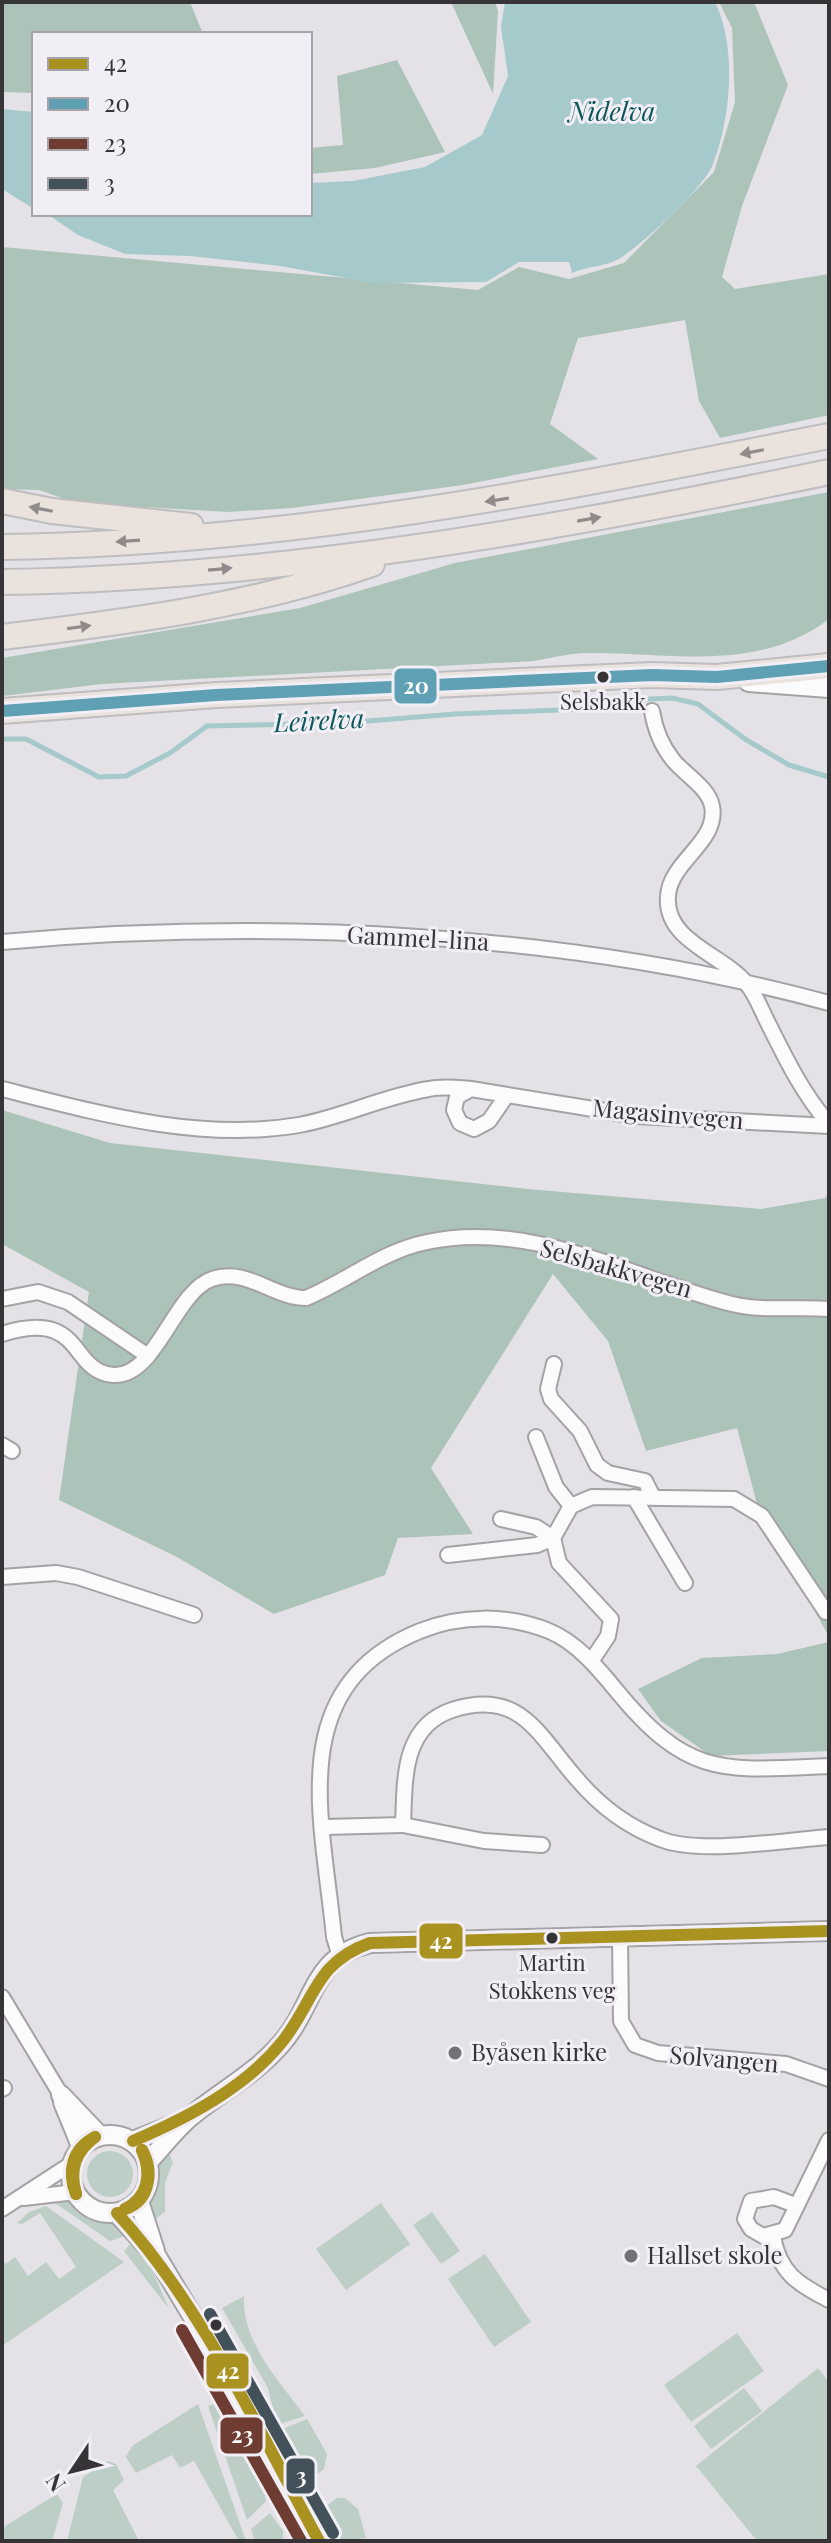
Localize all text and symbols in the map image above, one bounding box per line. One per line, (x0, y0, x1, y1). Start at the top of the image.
legend (32, 32, 312, 216)
text: 42 (104, 46, 127, 78)
text: 20 (104, 86, 130, 118)
water label: Nidelva (567, 93, 655, 128)
text: 23 (104, 126, 126, 158)
text: 3 (104, 166, 115, 198)
one-way arrow (740, 446, 765, 458)
one-way arrow (484, 494, 509, 507)
one-way arrow (28, 502, 53, 515)
one-way arrow (577, 512, 602, 524)
one-way arrow (115, 535, 140, 548)
one-way arrow (208, 563, 233, 576)
one-way arrow (67, 620, 92, 633)
line badge: 20 (393, 667, 438, 705)
marker: Selsbakk (595, 669, 611, 685)
text: 20 (403, 670, 429, 700)
place label: Selsbakk (560, 686, 646, 716)
water label: Leirelva (272, 700, 365, 739)
street label: Gammel-lina (346, 917, 490, 957)
street label: Magasinvegen (591, 1090, 745, 1136)
street label: Selsbakkvegen (537, 1230, 696, 1304)
line badge: 42 (418, 1922, 464, 1960)
text: 42 (429, 1925, 453, 1955)
marker: Martin Stokkens veg (544, 1930, 560, 1946)
place label: Martin Stokkens veg (489, 1947, 616, 2005)
place label: Byåsen kirke (471, 2035, 607, 2067)
street label: Solvangen (668, 2037, 780, 2079)
marker: Byåsen kirke (446, 2044, 464, 2062)
place label: Hallset skole (647, 2238, 783, 2270)
marker: Hallset skole (622, 2247, 640, 2265)
unlabelled marker (208, 2317, 224, 2333)
line badge: 42 (205, 2352, 250, 2390)
text: 42 (216, 2355, 240, 2385)
line badge: 23 (219, 2416, 264, 2455)
text: 23 (231, 2419, 253, 2449)
north arrow (32, 2431, 112, 2511)
line badge: 3 (285, 2457, 316, 2495)
text: 3 (296, 2460, 306, 2490)
text: N (38, 2468, 72, 2498)

